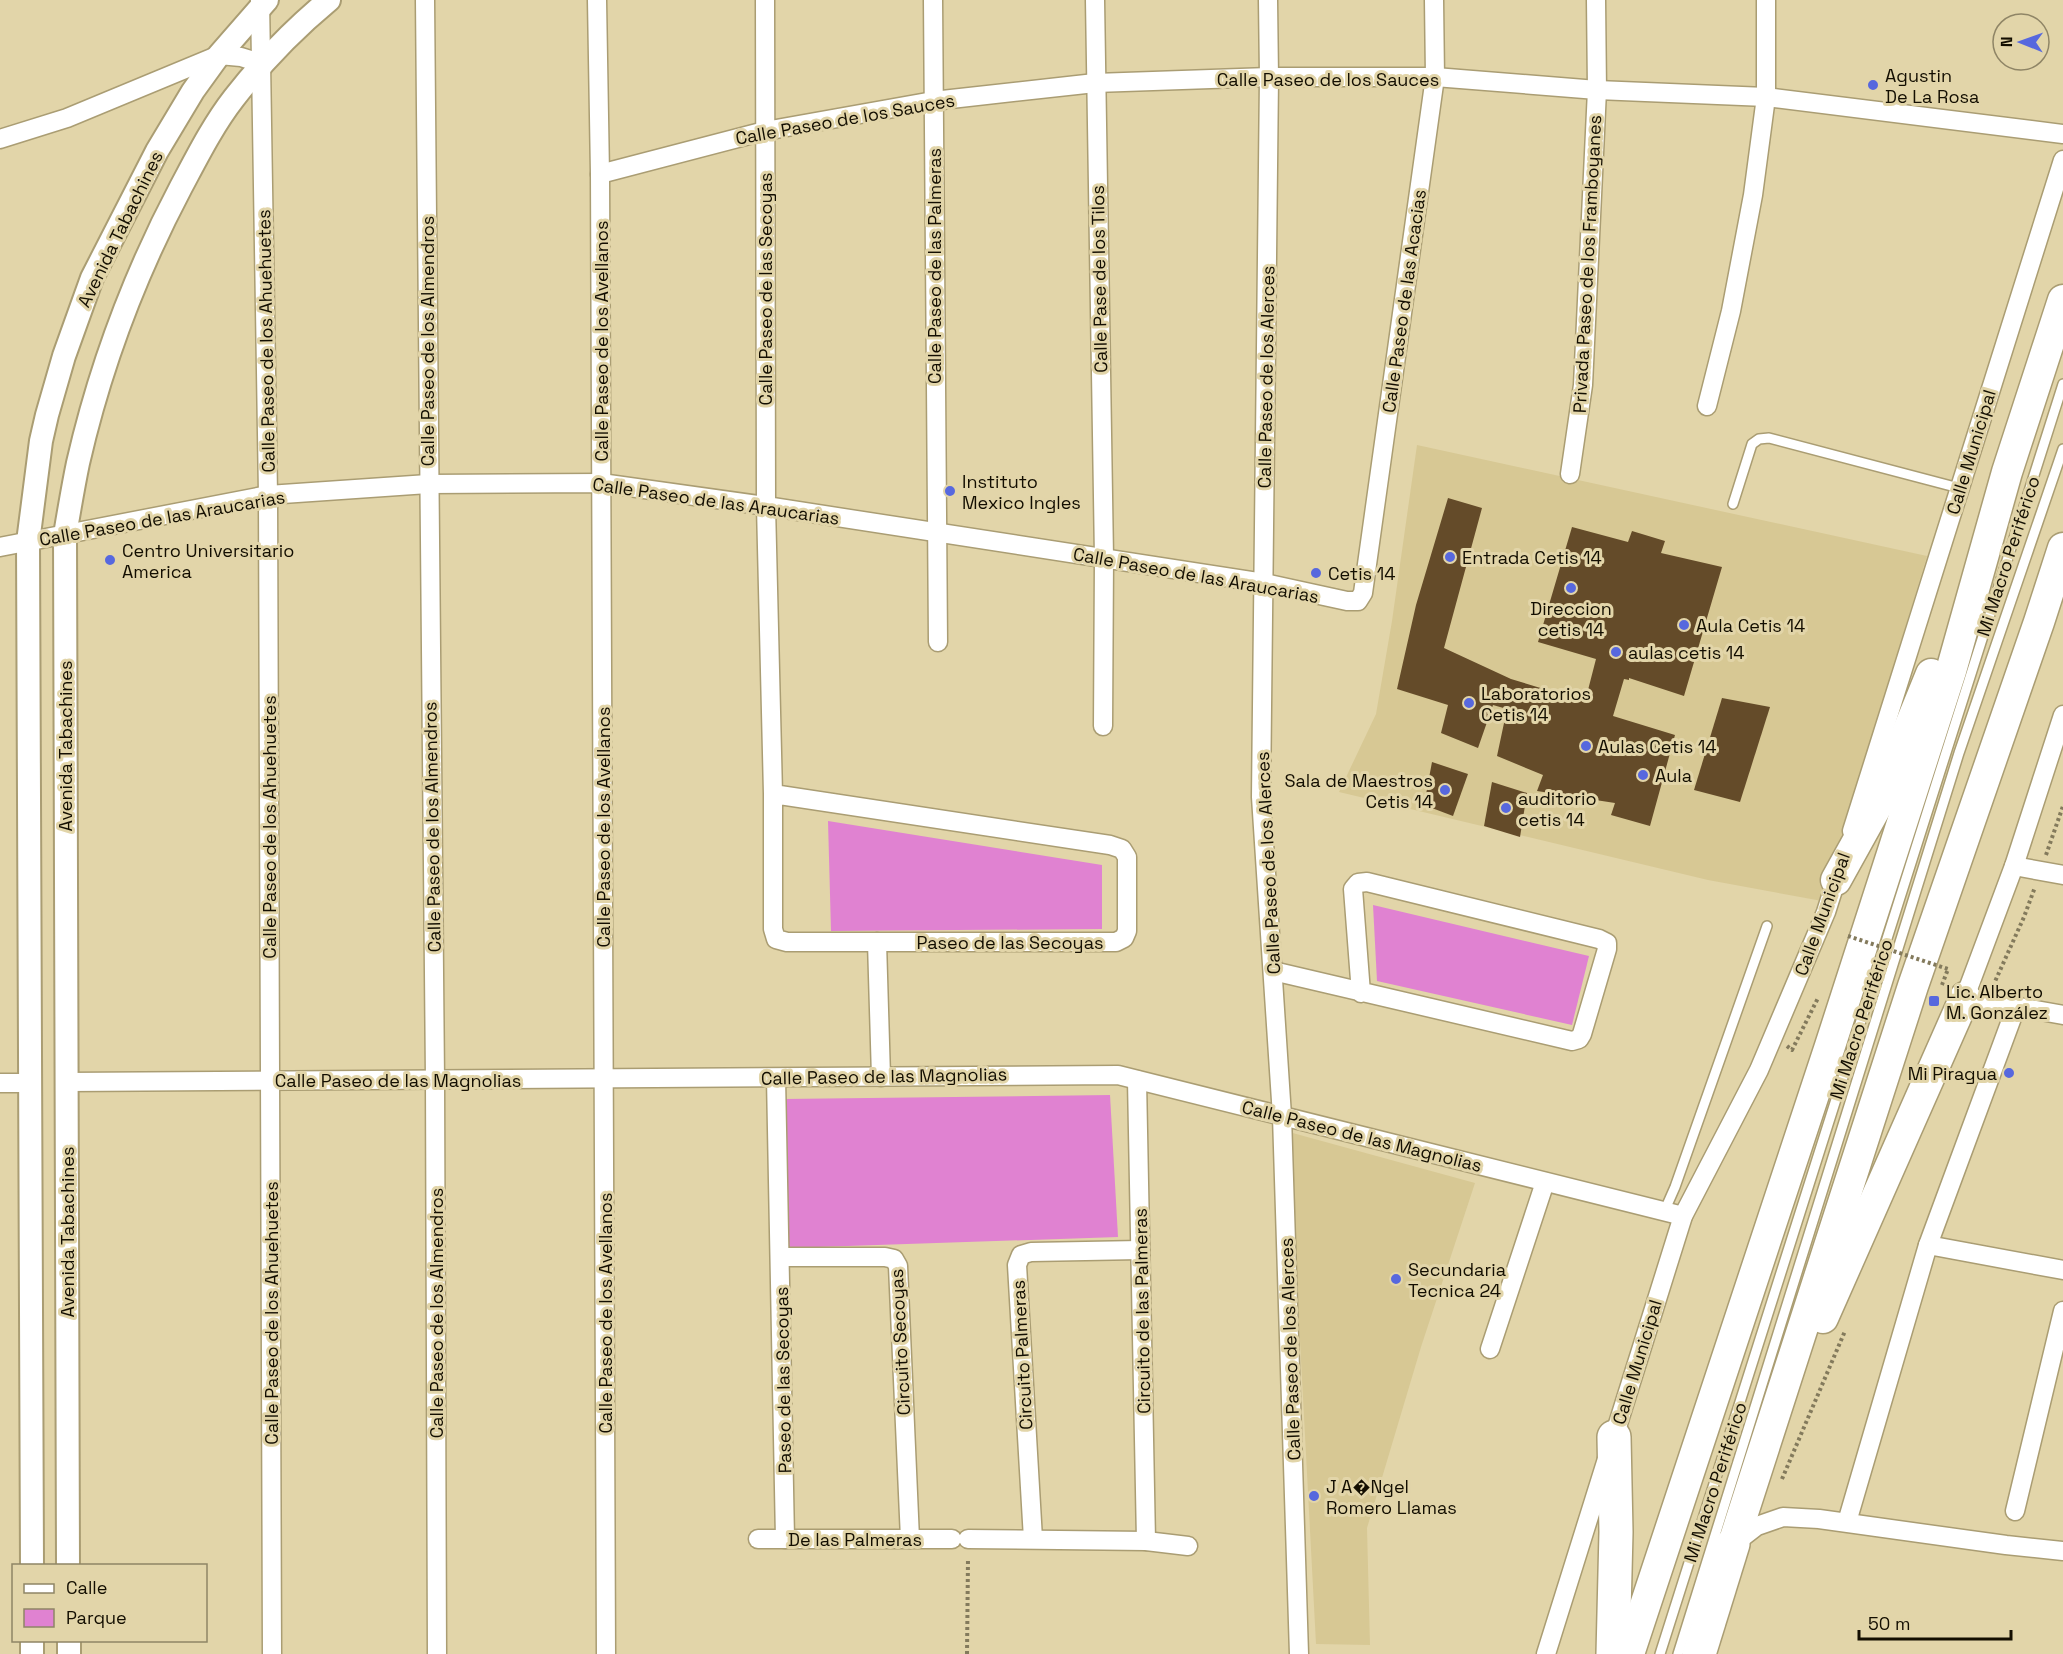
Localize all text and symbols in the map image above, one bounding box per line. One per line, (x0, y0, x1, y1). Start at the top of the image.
north arrow (1991, 12, 2051, 72)
text: N (1996, 36, 2017, 47)
place label: Agustin De La Rosa (1885, 64, 1979, 108)
street label: Calle Paseo de los Sauces (1217, 68, 1439, 91)
marker: Agustin De La Rosa (1866, 78, 1880, 92)
street label: Calle Paseo de los Sauces (733, 88, 957, 150)
street label: Privada Paseo de los Framboyanes (1568, 114, 1606, 414)
street label: Avenida Tabachines (72, 147, 168, 311)
street label: Calle Paseo de las Palmeras (923, 148, 946, 384)
street label: Calle Paseo de las Secoyas (754, 173, 777, 405)
street label: Calle Pase de los Tilos (1086, 185, 1112, 373)
street label: Calle Paseo de las Acacias (1377, 188, 1431, 414)
street label: Calle Paseo de los Ahuehuetes (252, 209, 280, 473)
street label: Calle Paseo de los Almendros (416, 216, 439, 466)
street label: Calle Paseo de los Avellanos (590, 221, 613, 461)
street label: Calle Paseo de los Alerces (1253, 265, 1279, 489)
street label: Calle Municipal (1941, 387, 2001, 517)
place label: Instituto Mexico Ingles (962, 470, 1081, 514)
street label: Calle Paseo de las Araucarias (591, 472, 841, 530)
street label: Mi Macro Periférico (1971, 473, 2045, 639)
marker: Instituto Mexico Ingles (943, 484, 957, 498)
street label: Calle Paseo de las Araucarias (37, 485, 287, 551)
place label: Centro Universitario America (122, 539, 294, 583)
street label: Calle Paseo de las Araucarias (1071, 542, 1321, 608)
place label: Entrada Cetis 14 (1462, 546, 1602, 569)
marker: Entrada Cetis 14 (1443, 550, 1457, 564)
marker: Centro Universitario America (103, 553, 117, 567)
place label: Cetis 14 (1328, 562, 1395, 585)
marker: Cetis 14 (1309, 566, 1323, 580)
marker: Direccion cetis 14 (1564, 581, 1578, 595)
place label: Direccion cetis 14 (1530, 597, 1612, 641)
place label: Aula Cetis 14 (1696, 614, 1805, 637)
marker: Aula Cetis 14 (1677, 618, 1691, 632)
place label: aulas cetis 14 (1628, 641, 1745, 664)
marker: aulas cetis 14 (1609, 645, 1623, 659)
street label: Avenida Tabachines (54, 660, 77, 832)
place label: Laboratorios Cetis 14 (1481, 682, 1591, 726)
street label: Calle Paseo de los Ahuehuetes (258, 695, 281, 959)
marker: Laboratorios Cetis 14 (1462, 696, 1476, 710)
street label: Calle Paseo de los Almendros (418, 701, 446, 953)
street label: Calle Paseo de los Avellanos (592, 707, 615, 947)
place label: Aulas Cetis 14 (1598, 735, 1717, 758)
marker: Aulas Cetis 14 (1579, 739, 1593, 753)
street label: Calle Paseo de los Alerces (1251, 751, 1285, 975)
place label: Aula (1655, 764, 1692, 787)
marker: Aula (1636, 768, 1650, 782)
place label: Sala de Maestros Cetis 14 (1284, 769, 1433, 813)
marker: Sala de Maestros Cetis 14 (1438, 783, 1452, 797)
place label: auditorio cetis 14 (1518, 787, 1597, 831)
marker: auditorio cetis 14 (1499, 801, 1513, 815)
street label: Calle Municipal (1789, 849, 1855, 979)
street label: Paseo de las Secoyas (917, 931, 1103, 954)
street label: Mi Macro Periférico (1824, 936, 1898, 1102)
place label: Lic. Alberto M. González (1946, 980, 2048, 1024)
marker: Lic. Alberto M. González (1927, 994, 1941, 1008)
street label: Calle Paseo de las Magnolias (761, 1062, 1007, 1090)
place label: Mi Piragua (1908, 1062, 1997, 1085)
marker: Mi Piragua (2002, 1066, 2016, 1080)
street label: Calle Paseo de las Magnolias (275, 1069, 521, 1092)
street label: Calle Paseo de las Magnolias (1240, 1095, 1484, 1177)
street label: Avenida Tabachines (56, 1146, 79, 1318)
street label: Calle Paseo de los Ahuehuetes (260, 1181, 283, 1445)
street label: Calle Paseo de los Almendros (425, 1188, 448, 1438)
street label: Calle Paseo de los Avellanos (594, 1193, 617, 1433)
street label: Circuito de las Palmeras (1129, 1208, 1155, 1414)
street label: Calle Paseo de los Alerces (1275, 1237, 1305, 1461)
place label: Secundaria Tecnica 24 (1408, 1258, 1506, 1302)
street label: Circuito Secoyas (885, 1268, 915, 1416)
marker: Secundaria Tecnica 24 (1389, 1272, 1403, 1286)
street label: Circuito Palmeras (1007, 1279, 1037, 1431)
street label: Paseo de las Secoyas (770, 1286, 796, 1474)
street label: Calle Municipal (1607, 1297, 1667, 1427)
street label: Mi Macro Periférico (1678, 1399, 1752, 1565)
place label: J A�Ngel Romero Llamas (1326, 1475, 1457, 1519)
marker: J A�Ngel Romero Llamas (1307, 1489, 1321, 1503)
street label: De las Palmeras (788, 1528, 922, 1551)
legend (12, 1564, 207, 1642)
text: Calle (66, 1576, 107, 1599)
scale bar (1859, 1603, 2010, 1641)
text: Parque (66, 1606, 127, 1629)
text: 50 m (1868, 1612, 1910, 1635)

